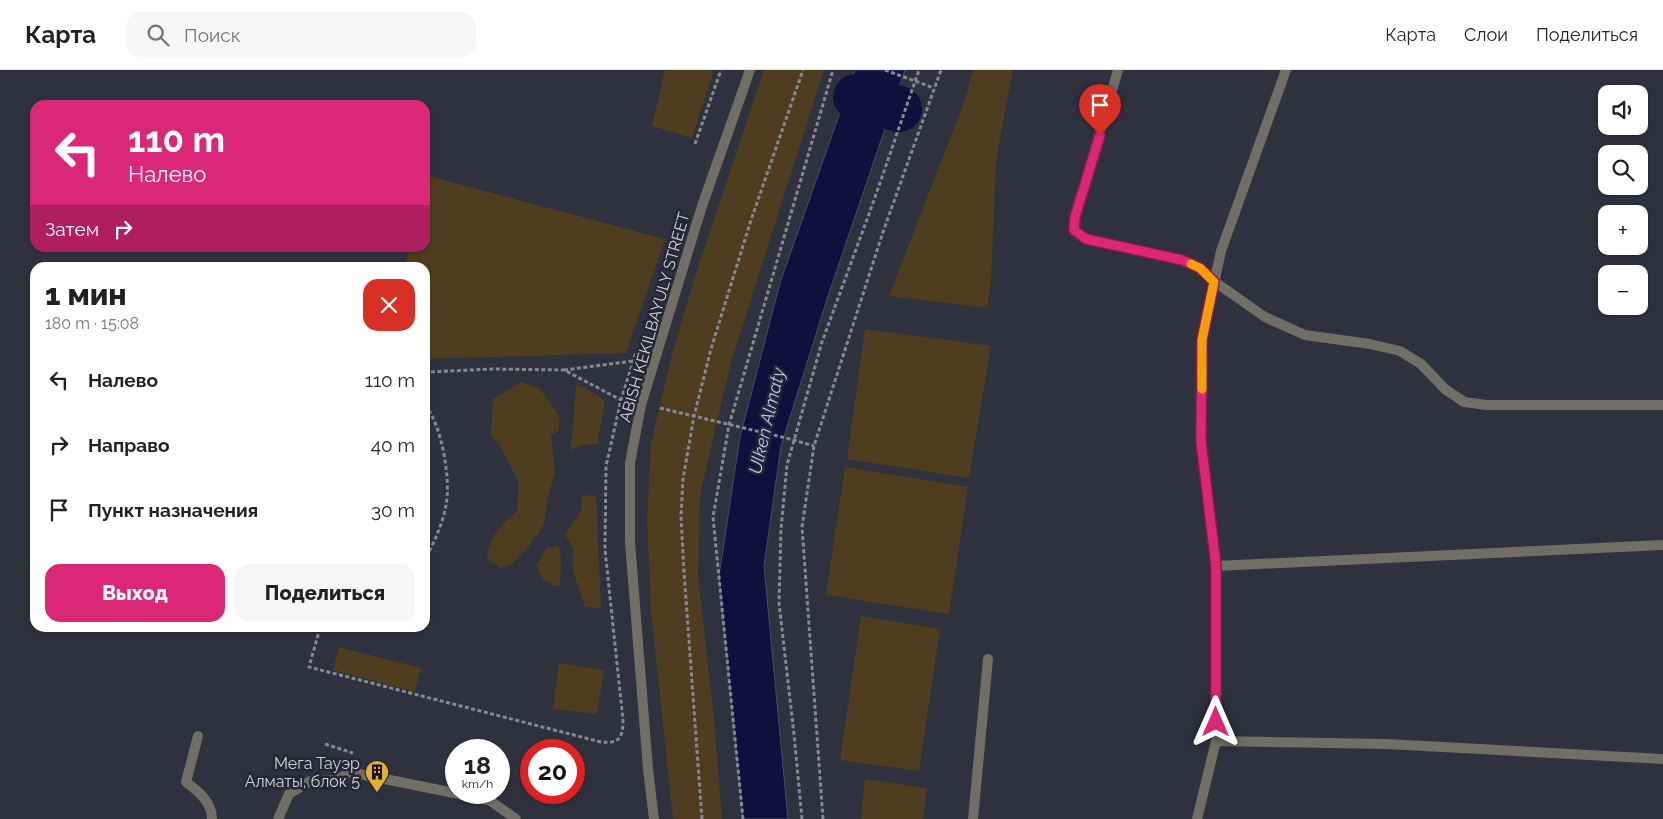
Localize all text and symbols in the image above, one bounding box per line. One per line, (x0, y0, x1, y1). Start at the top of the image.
search box (126, 12, 476, 57)
text: Карта (25, 20, 96, 49)
icon: search (144, 21, 172, 49)
text: Поиск (184, 24, 241, 46)
text: Карта (1385, 24, 1436, 45)
text: Слои (1464, 24, 1508, 45)
text: Поделиться (1536, 24, 1638, 45)
pin (1079, 84, 1121, 135)
map controls (1598, 85, 1648, 315)
button: sound (1598, 85, 1648, 135)
icon: arrive (1086, 91, 1114, 119)
text: 110 m (128, 119, 225, 160)
icon: left (45, 120, 110, 185)
button: search (1598, 145, 1648, 195)
text: Налево (128, 161, 206, 187)
button: + (1598, 205, 1648, 255)
street label: ABISH KEKILBAYULY STREET (615, 210, 694, 424)
icon: right (109, 215, 137, 243)
text: Затем (45, 218, 99, 240)
button: − (1598, 265, 1648, 315)
text: 1 мин (45, 277, 127, 312)
button: close (363, 279, 415, 331)
text: 180 m · 15:08 (45, 314, 139, 333)
water label: Ulken Almaty (744, 365, 789, 476)
icon: left (45, 366, 73, 394)
text: Налево (88, 369, 158, 391)
text: 110 m (365, 369, 415, 391)
icon: right (45, 431, 73, 459)
text: Направо (88, 434, 169, 456)
text: 40 m (371, 434, 415, 456)
icon: arrive (45, 496, 73, 524)
text: Пункт назначения (88, 499, 258, 521)
text: 30 m (371, 499, 415, 521)
button: Выход (45, 564, 225, 622)
button: Поделиться (235, 564, 415, 622)
position arrow (1189, 695, 1241, 747)
speed limit sign: 20 (520, 739, 585, 804)
text: 18 (464, 750, 491, 780)
place label: Мега Тауэр Алматы, блок 5 (245, 754, 360, 791)
building icon: Мега Тауэр Алматы, блок 5 (364, 759, 390, 793)
text: km/h (462, 777, 493, 791)

